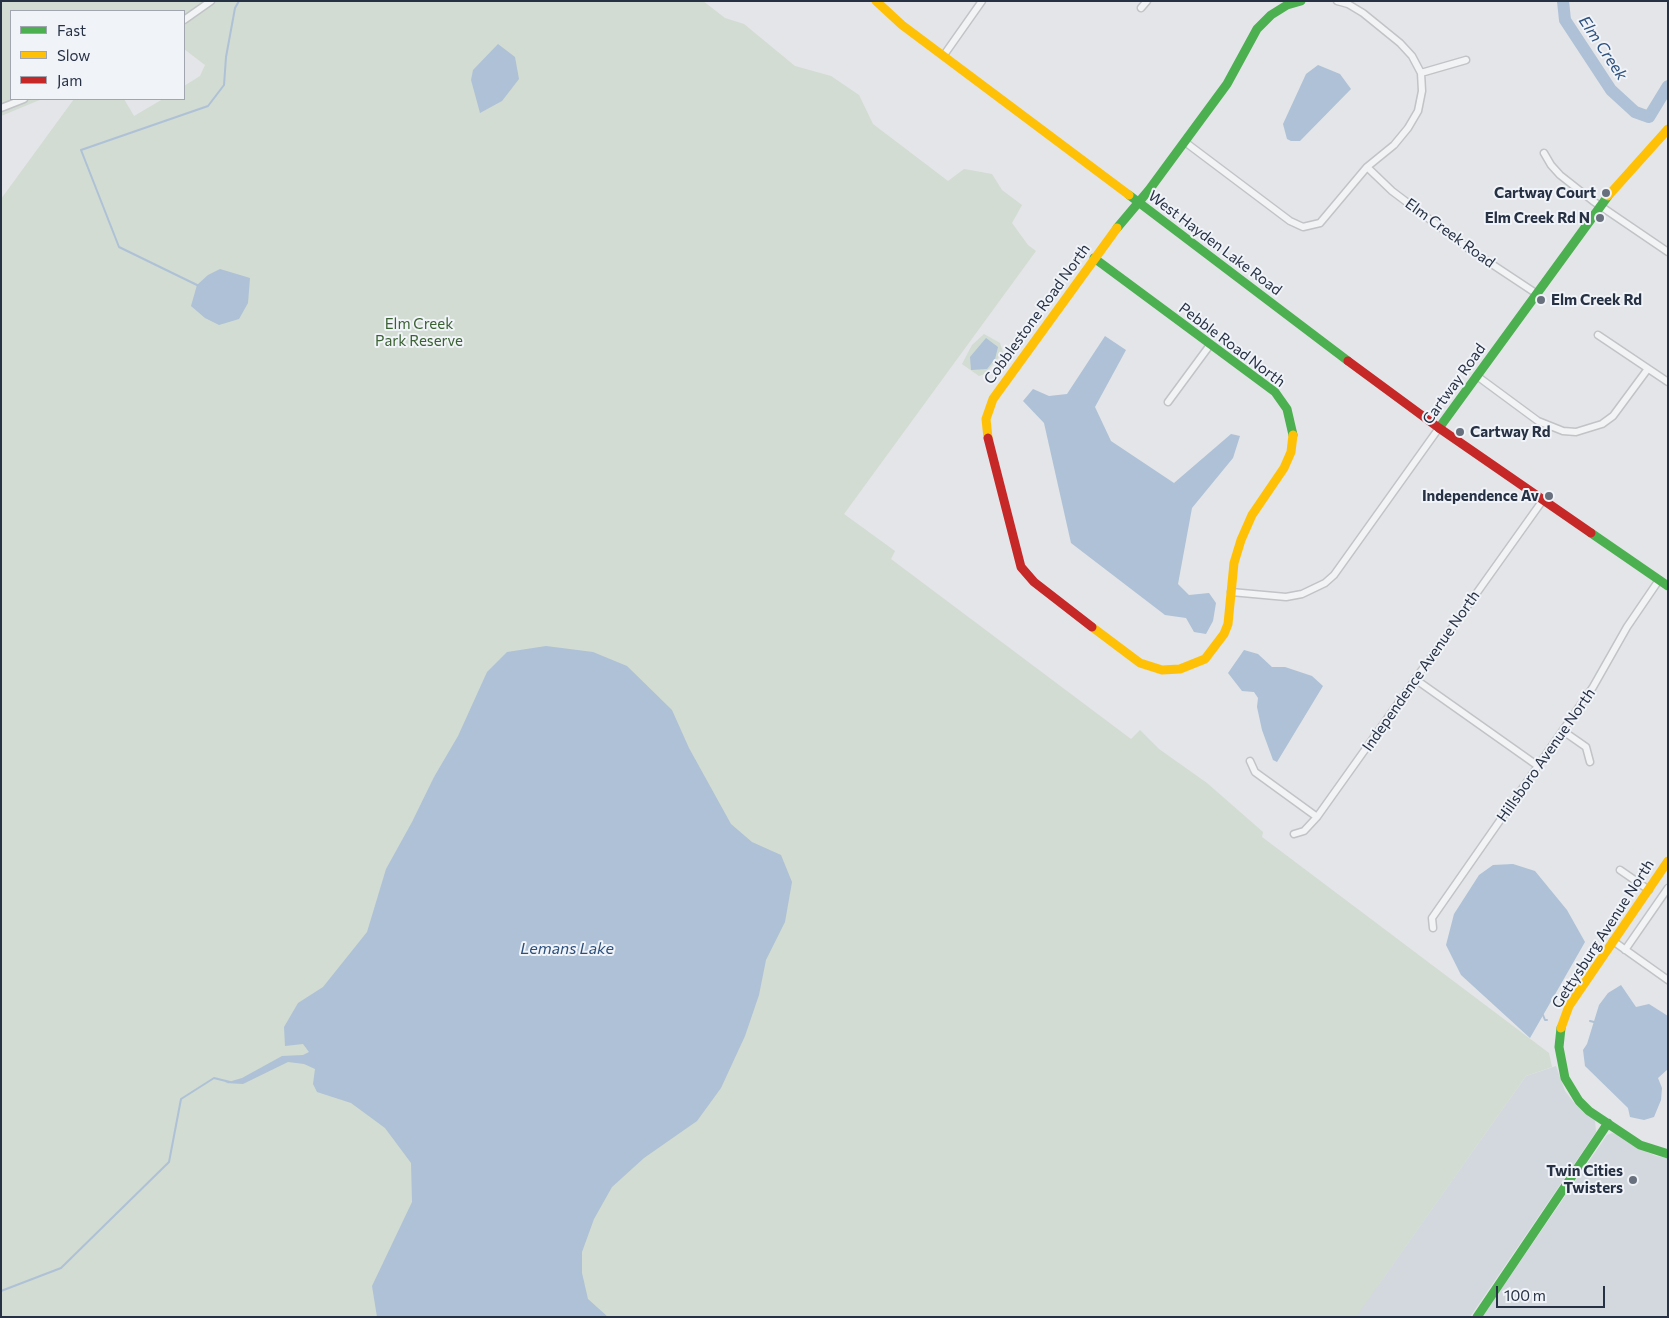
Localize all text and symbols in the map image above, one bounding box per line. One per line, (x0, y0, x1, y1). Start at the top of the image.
legend (10, 10, 185, 100)
water label: Elm Creek (1575, 12, 1631, 84)
text: Fast (57, 21, 86, 39)
text: Slow (57, 46, 90, 64)
text: Jam (57, 71, 82, 89)
place label: Cartway Court (1494, 184, 1596, 202)
street label: West Hayden Lake Road (1145, 187, 1285, 299)
marker: Cartway Court (1600, 187, 1612, 199)
street label: Elm Creek Road (1402, 194, 1498, 272)
place label: Elm Creek Rd N (1485, 209, 1590, 227)
marker: Elm Creek Rd N (1594, 212, 1606, 224)
street label: Cobblestone Road North (980, 240, 1094, 388)
place label: Elm Creek Rd (1551, 291, 1642, 309)
marker: Elm Creek Rd (1535, 294, 1547, 306)
street label: Pebble Road North (1175, 299, 1289, 391)
park label: Elm Creek Park Reserve (375, 315, 463, 350)
street label: Cartway Road (1419, 340, 1489, 428)
place label: Cartway Rd (1470, 423, 1550, 441)
marker: Cartway Rd (1454, 426, 1466, 438)
place label: Independence Av (1422, 487, 1539, 505)
marker: Independence Av (1543, 490, 1555, 502)
street label: Independence Avenue North (1359, 587, 1483, 755)
street label: Hillsboro Avenue North (1493, 685, 1599, 825)
street label: Gettysburg Avenue North (1548, 856, 1658, 1012)
water label: Lemans Lake (520, 939, 614, 959)
place label: Twin Cities Twisters (1546, 1162, 1623, 1197)
marker: Twin Cities Twisters (1627, 1174, 1639, 1186)
scale bar (1499, 1276, 1608, 1308)
text: 100 m (1504, 1286, 1546, 1304)

